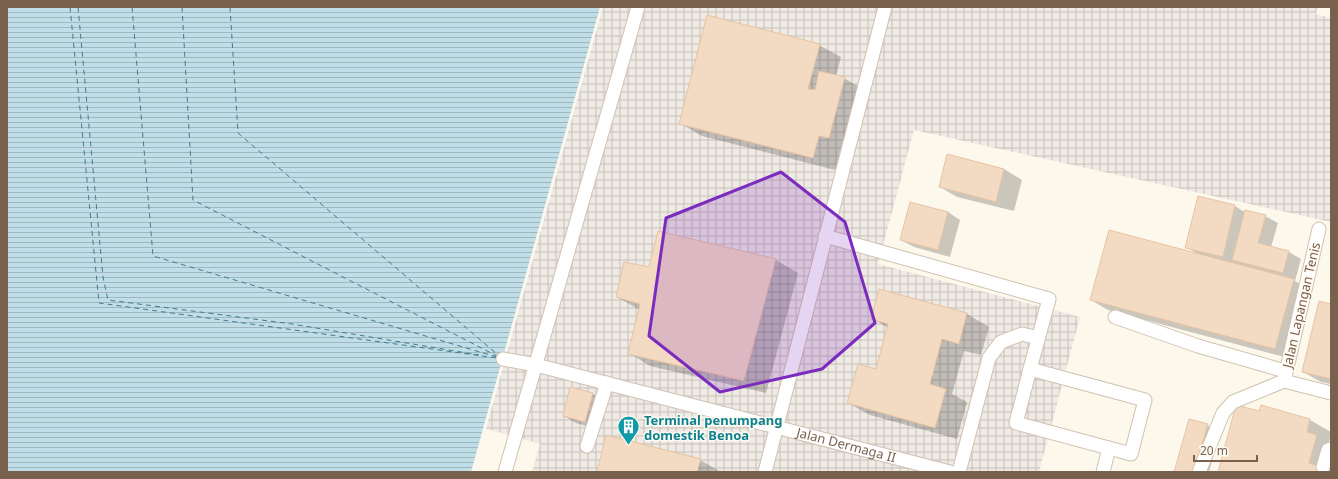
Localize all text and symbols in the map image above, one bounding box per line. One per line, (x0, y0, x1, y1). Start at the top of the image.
street label: Jalan Lapangan Tenis (1277, 240, 1324, 371)
place label: Terminal penumpang domestik Benoa (644, 411, 782, 444)
building icon: Terminal penumpang domestik Benoa (615, 414, 641, 447)
street label: Jalan Dermaga II (793, 422, 898, 466)
scale bar (1194, 437, 1257, 463)
text: 20 m (1200, 442, 1228, 459)

